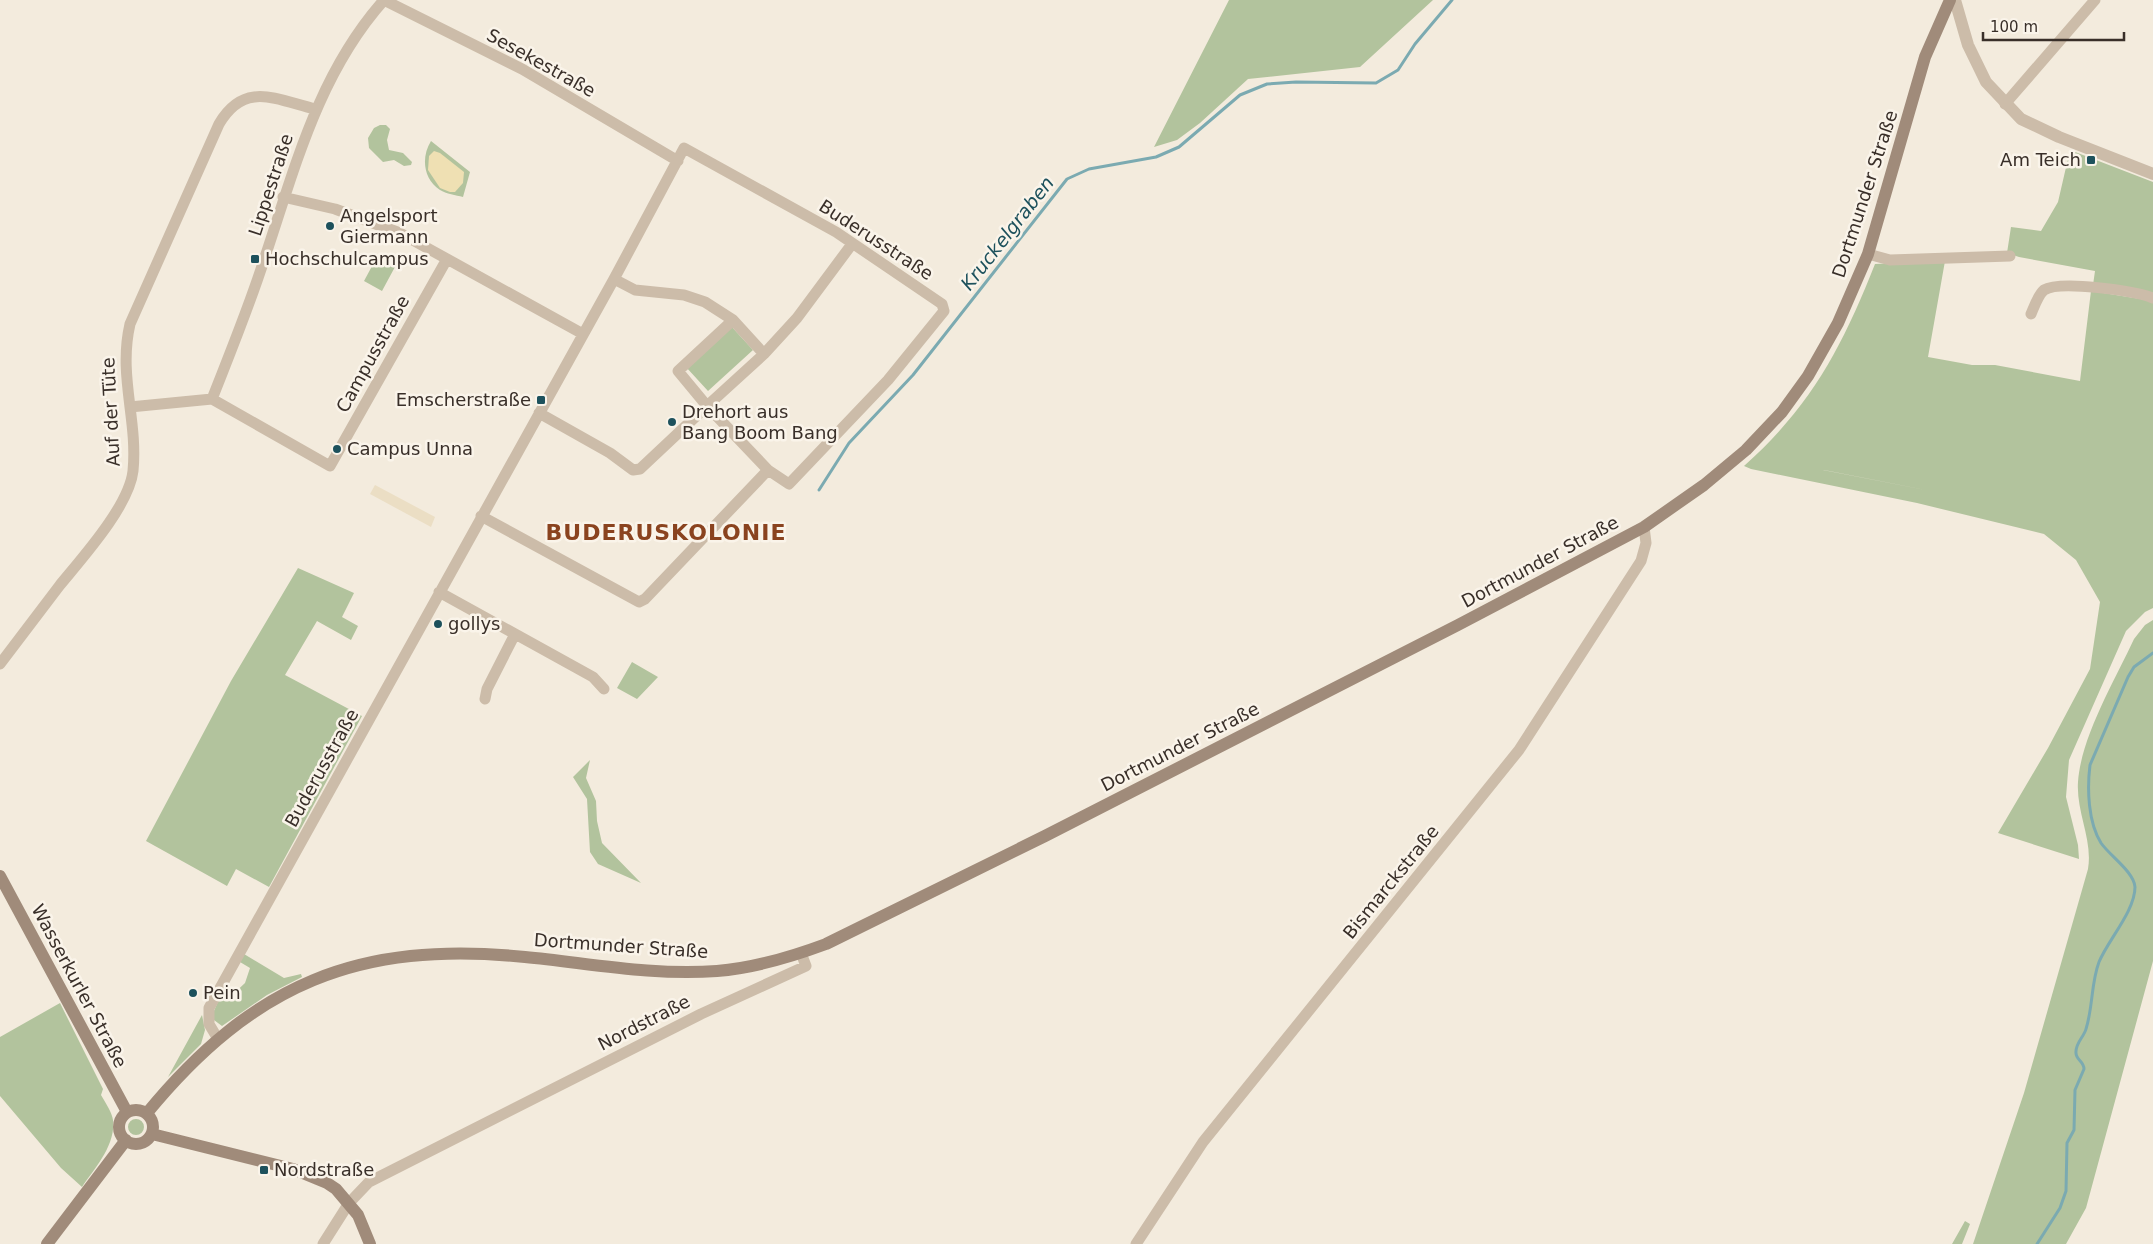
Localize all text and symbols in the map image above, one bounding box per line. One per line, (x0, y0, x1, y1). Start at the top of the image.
scale bar (1983, 10, 2124, 42)
text: 100 m (1990, 18, 2038, 36)
street label: Sesekestraße (483, 24, 599, 101)
street label: Dortmunder Straße (1828, 108, 1901, 280)
street label: Lippestraße (244, 131, 297, 239)
place label: Am Teich (2000, 149, 2081, 170)
marker: Am Teich (2085, 154, 2097, 166)
water label: Kruckelgraben (956, 172, 1058, 294)
street label: Buderusstraße (815, 195, 937, 284)
place label: Angelsport Giermann (340, 205, 438, 247)
marker: Angelsport Giermann (324, 220, 336, 232)
place label: Hochschulcampus (265, 248, 429, 269)
marker: Hochschulcampus (249, 253, 261, 265)
street label: Campusstraße (332, 292, 413, 416)
street label: Auf der Tüte (97, 357, 124, 467)
place label: Emscherstraße (396, 389, 531, 410)
marker: Emscherstraße (535, 394, 547, 406)
place label: Drehort aus Bang Boom Bang (682, 401, 838, 443)
marker: Drehort aus Bang Boom Bang (666, 416, 678, 428)
place label: Campus Unna (347, 438, 473, 459)
marker: Campus Unna (331, 443, 343, 455)
street label: Dortmunder Straße (1458, 511, 1622, 612)
district label: BUDERUSKOLONIE (546, 520, 786, 545)
place label: gollys (448, 613, 500, 634)
marker: gollys (432, 618, 444, 630)
street label: Dortmunder Straße (1097, 698, 1262, 796)
street label: Buderusstraße (280, 705, 363, 830)
street label: Bismarckstraße (1338, 821, 1443, 943)
street label: Wasserkurler Straße (27, 900, 131, 1071)
street label: Dortmunder Straße (533, 929, 709, 962)
place label: Pein (203, 982, 241, 1003)
marker: Pein (187, 987, 199, 999)
street label: Nordstraße (594, 990, 693, 1055)
place label: Nordstraße (274, 1159, 374, 1180)
marker: Nordstraße (258, 1164, 270, 1176)

